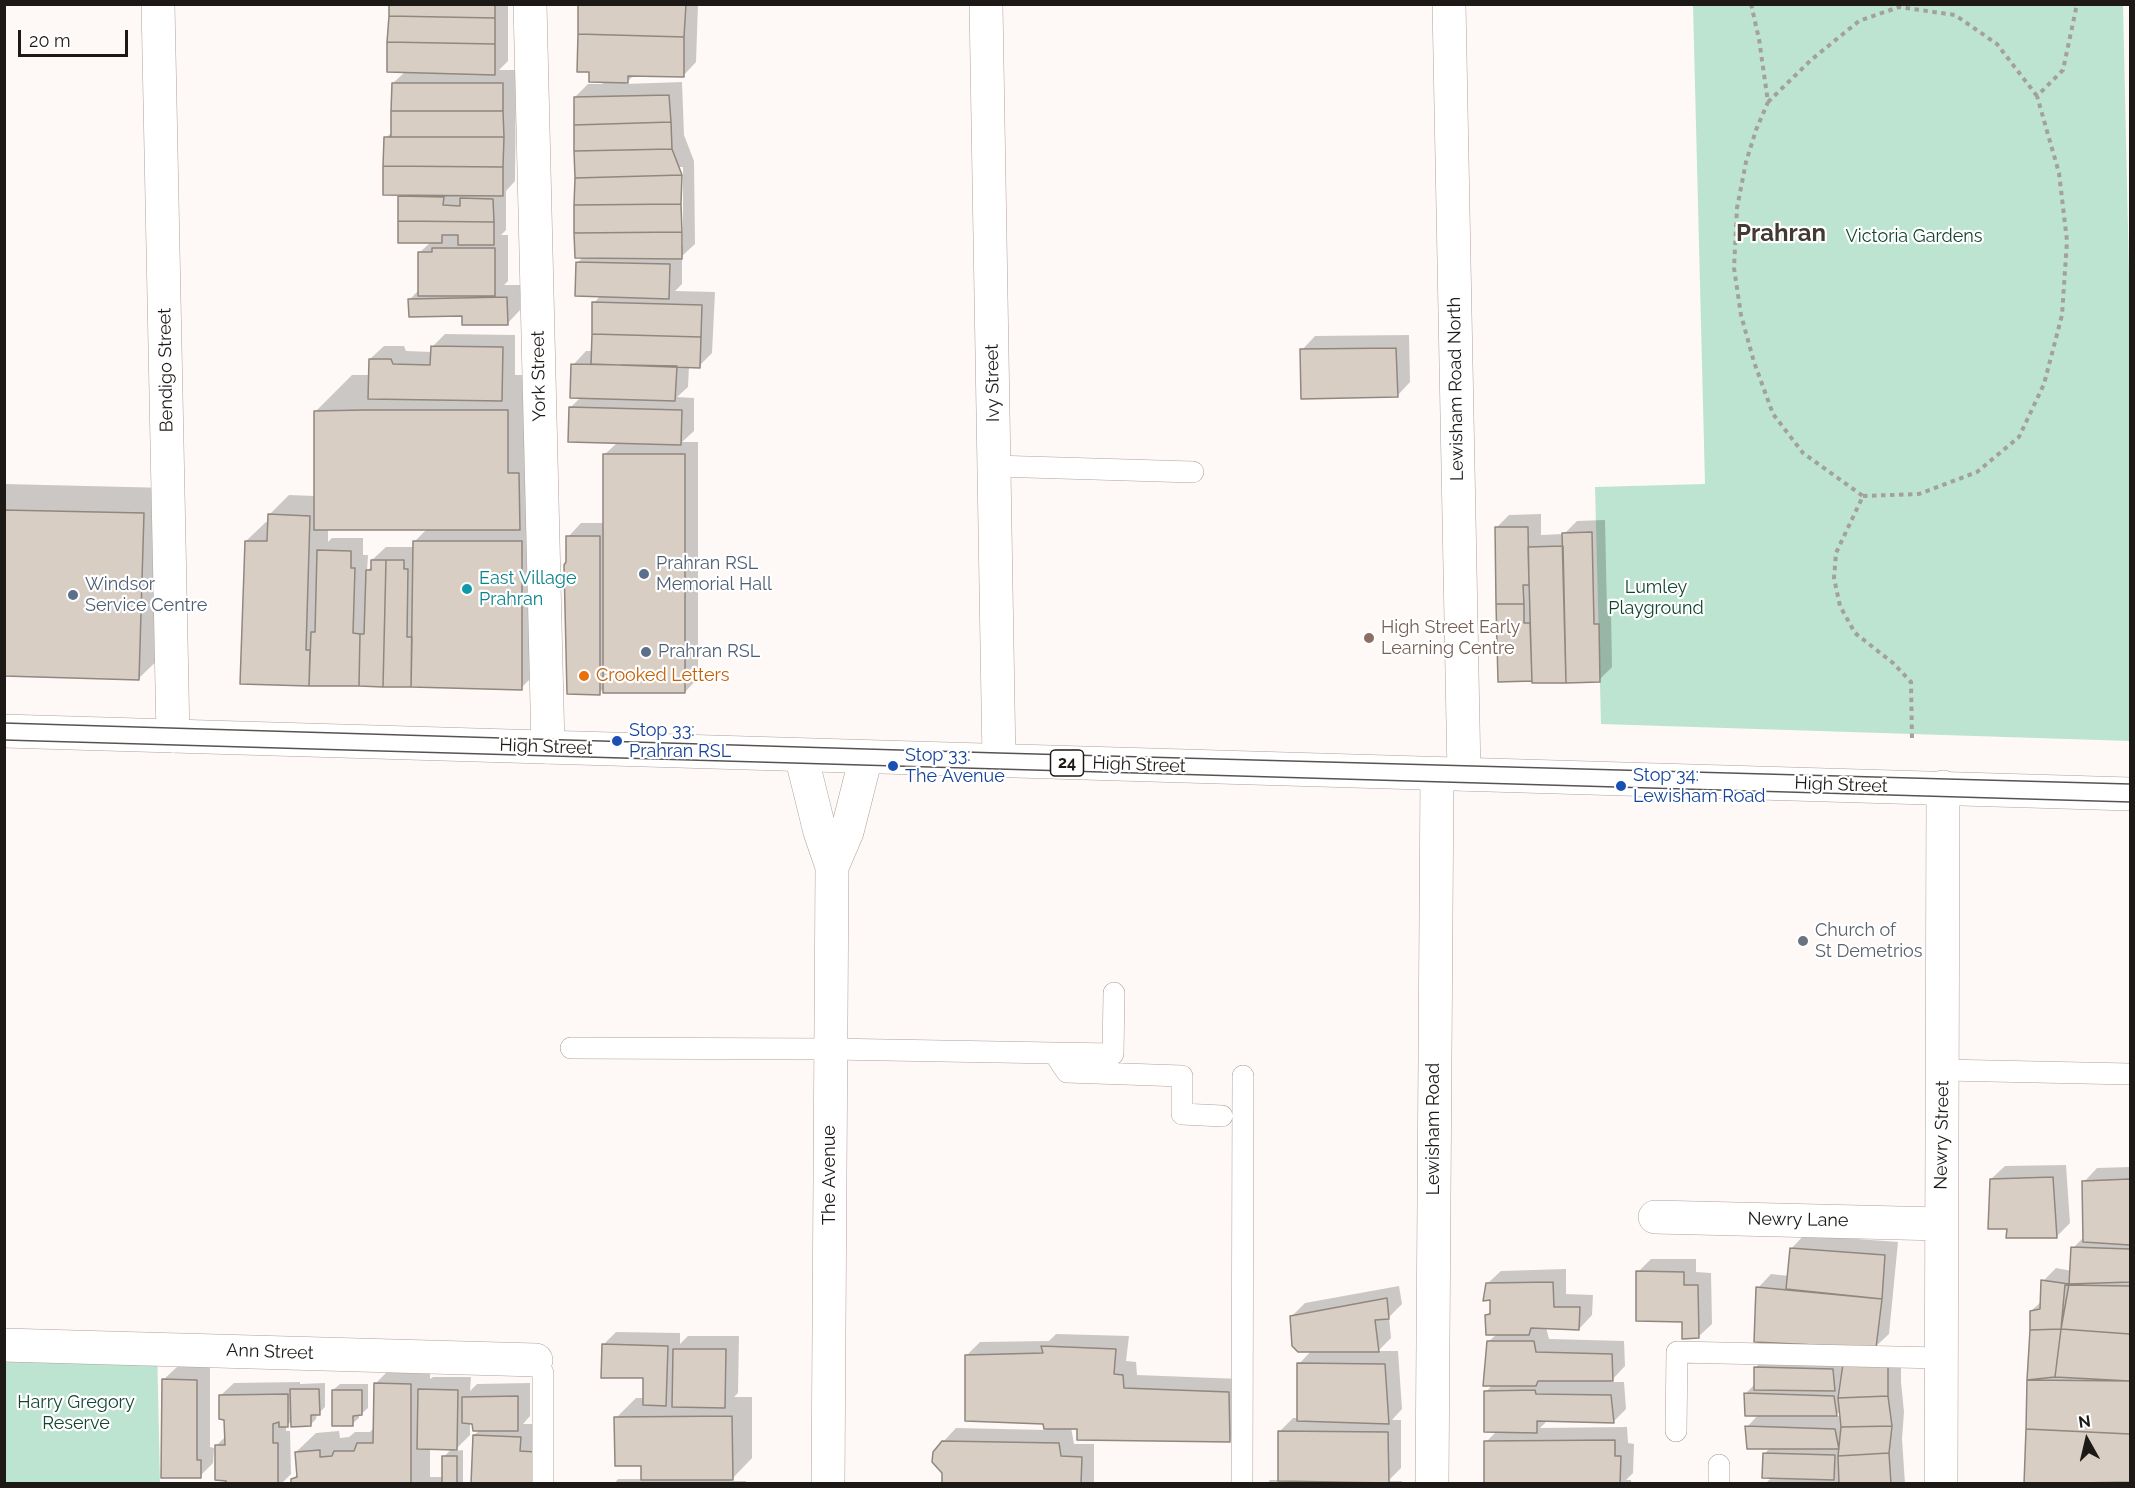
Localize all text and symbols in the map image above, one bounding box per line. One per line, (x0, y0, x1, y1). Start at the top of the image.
scale bar (21, 18, 130, 56)
text: 20 m (29, 30, 71, 51)
district label: Prahran (1736, 220, 1826, 248)
park label: Victoria Gardens (1846, 226, 1982, 248)
street label: Lewisham Road North (1444, 297, 1468, 481)
street label: Bendigo Street (154, 308, 178, 432)
street label: York Street (527, 330, 551, 422)
street label: Ivy Street (982, 344, 1004, 422)
place label: Prahran RSL Memorial Hall (656, 553, 772, 596)
marker: Prahran RSL Memorial Hall (637, 567, 651, 581)
place label: East Village Prahran (479, 568, 576, 610)
place label: Windsor Service Centre (85, 574, 207, 616)
park label: Lumley Playground (1608, 577, 1704, 620)
marker: East Village Prahran (460, 582, 474, 596)
marker: Windsor Service Centre (66, 588, 80, 602)
place label: High Street Early Learning Centre (1381, 617, 1520, 660)
marker: High Street Early Learning Centre (1362, 631, 1376, 645)
place label: Prahran RSL (658, 641, 760, 663)
marker: Prahran RSL (639, 645, 653, 659)
place label: Crooked Letters (596, 665, 729, 687)
marker: Crooked Letters (577, 669, 591, 683)
place label: Stop 33: Prahran RSL (629, 720, 731, 762)
marker: Stop 33: Prahran RSL (610, 734, 624, 748)
street label: High Street (499, 735, 593, 759)
place label: Stop 33: The Avenue (905, 745, 1005, 788)
road number: 24 (1050, 750, 1084, 776)
street label: High Street (1092, 753, 1186, 777)
marker: Stop 33: The Avenue (886, 759, 900, 773)
place label: Stop 34: Lewisham Road (1633, 765, 1765, 808)
street label: High Street (1794, 773, 1888, 797)
marker: Stop 34: Lewisham Road (1614, 779, 1628, 793)
place label: Church of St Demetrios (1815, 920, 1923, 962)
marker: Church of St Demetrios (1796, 934, 1810, 948)
street label: Lewisham Road (1423, 1063, 1445, 1195)
street label: Newry Street (1930, 1080, 1954, 1190)
street label: The Avenue (819, 1125, 841, 1225)
street label: Newry Lane (1747, 1208, 1849, 1232)
street label: Ann Street (226, 1340, 314, 1364)
park label: Harry Gregory Reserve (17, 1392, 135, 1434)
north arrow (2057, 1410, 2117, 1470)
text: N (2077, 1411, 2092, 1432)

